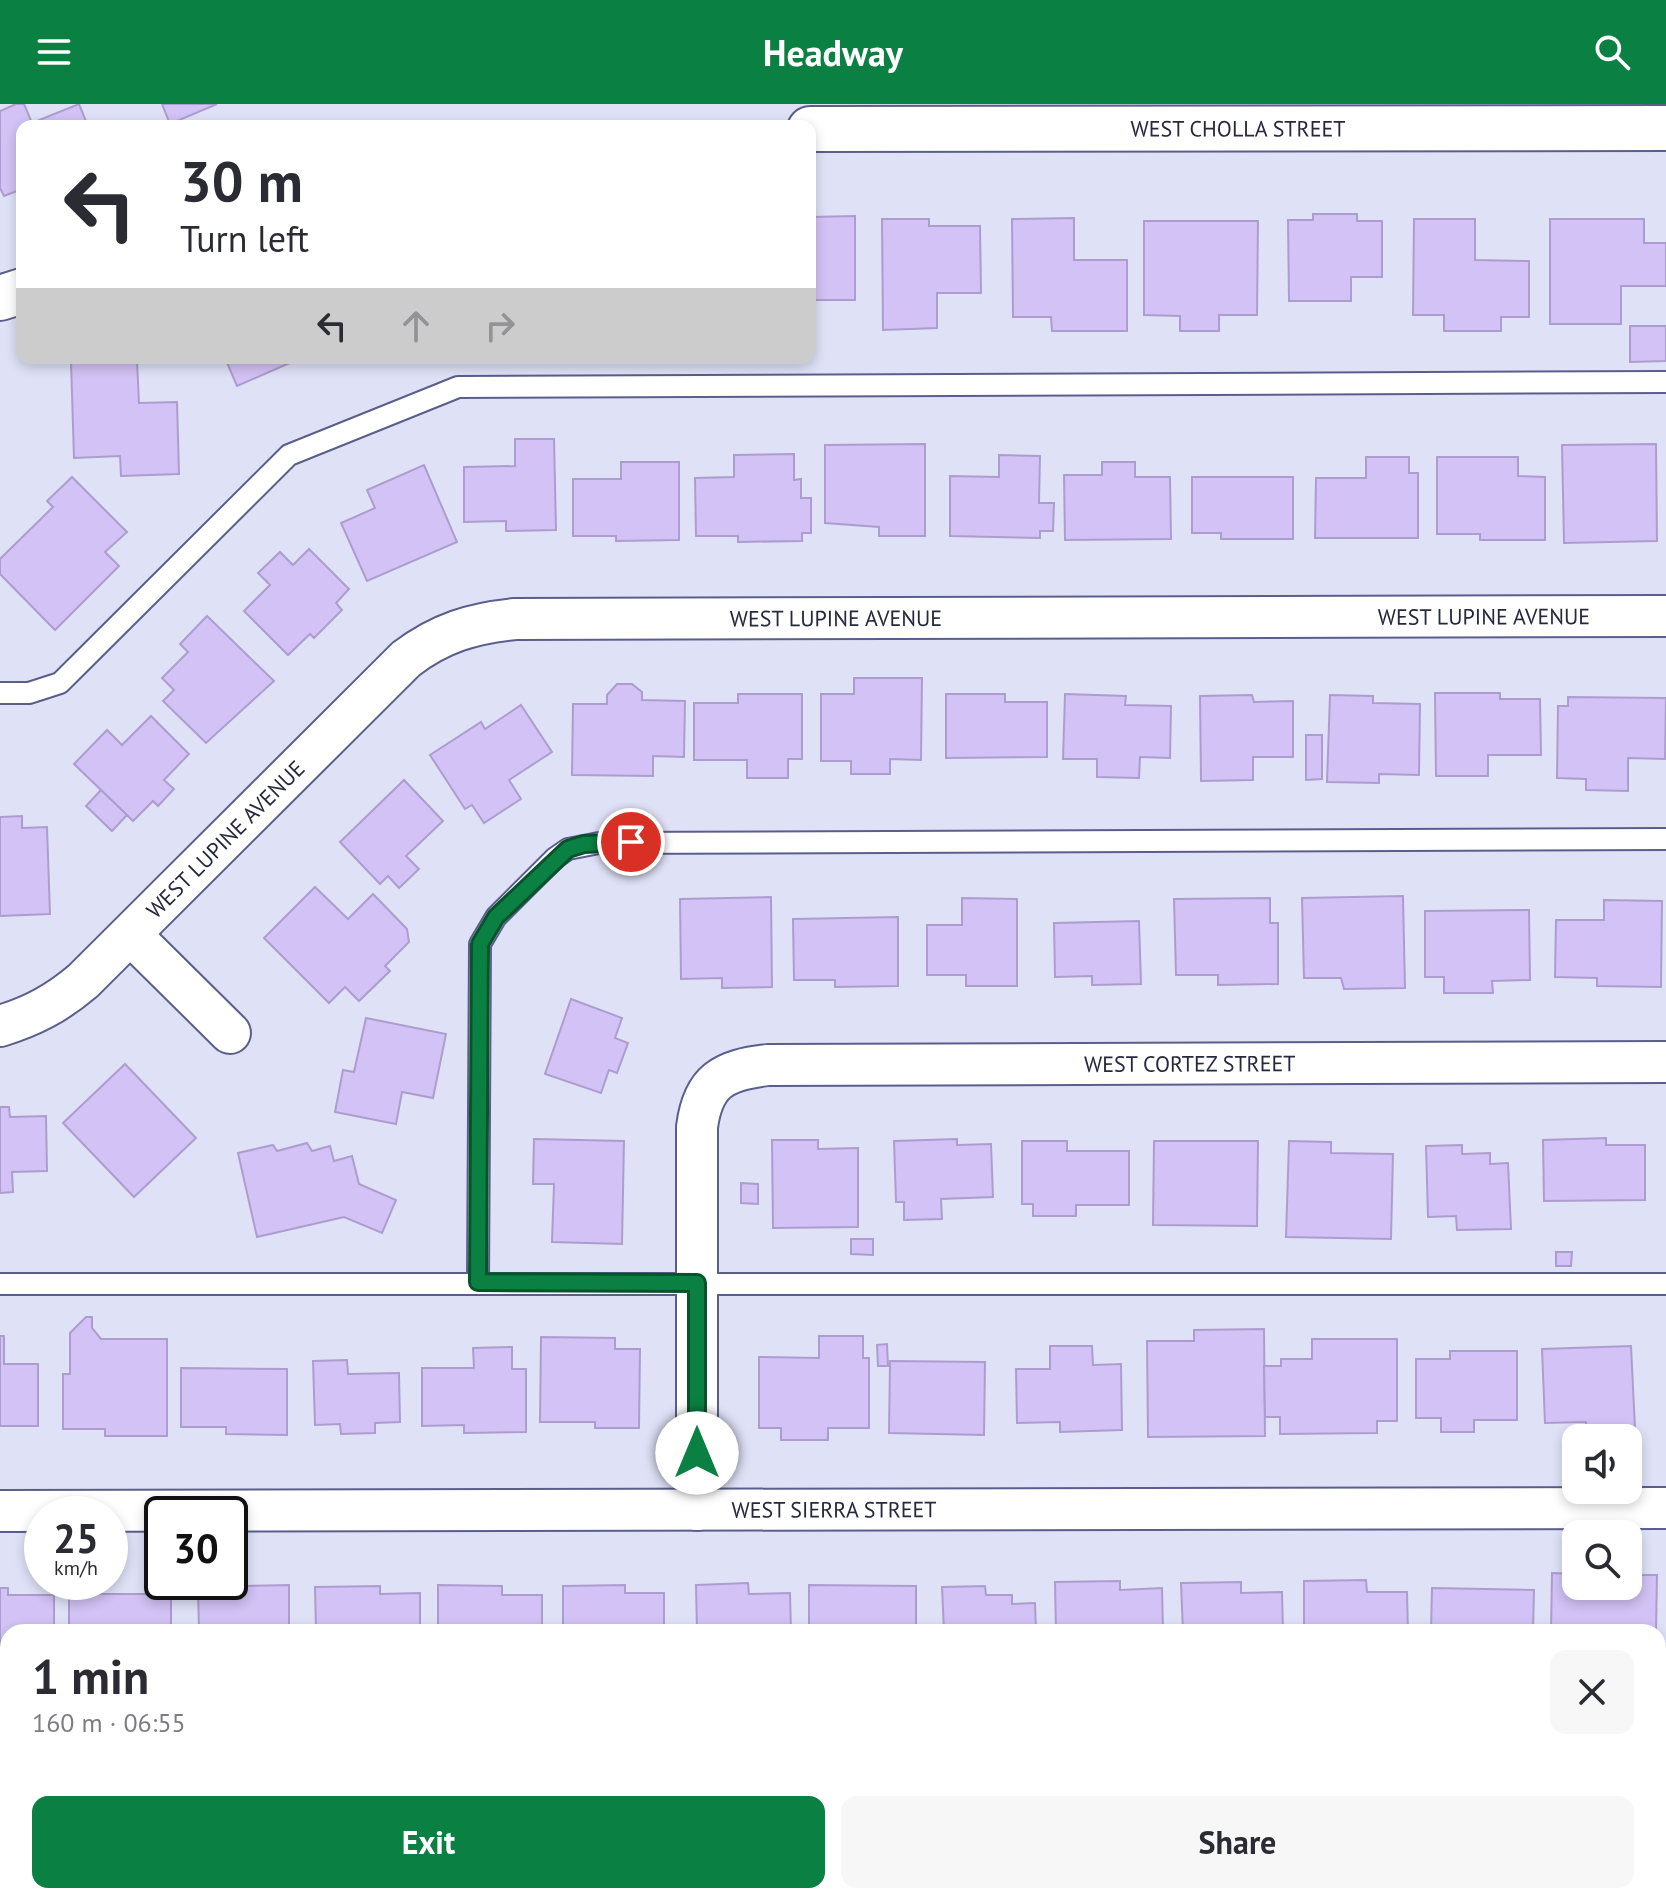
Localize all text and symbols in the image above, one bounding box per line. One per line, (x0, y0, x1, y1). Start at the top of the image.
text: Headway (763, 29, 903, 76)
icon: menu (32, 30, 76, 74)
icon: search (1590, 30, 1634, 74)
street label: WEST CHOLLA STREET (1131, 114, 1345, 143)
text: 30 m (180, 145, 303, 217)
icon: left (48, 152, 152, 256)
text: Turn left (180, 215, 309, 262)
icon: left (310, 304, 354, 348)
icon: ahead (394, 304, 438, 348)
icon: right (478, 304, 522, 348)
street label: WEST LUPINE AVENUE (1378, 602, 1590, 631)
street label: WEST LUPINE AVENUE (730, 604, 942, 632)
street label: WEST LUPINE AVENUE (140, 754, 310, 924)
pin (597, 808, 665, 876)
icon: arrive (609, 820, 653, 864)
street label: WEST CORTEZ STREET (1084, 1049, 1296, 1078)
position arrow (655, 1411, 739, 1495)
map controls (1562, 1424, 1642, 1600)
button: sound (1562, 1424, 1642, 1504)
street label: WEST SIERRA STREET (731, 1495, 937, 1524)
speed limit sign: 30 (144, 1496, 248, 1600)
text: 25 (53, 1512, 99, 1564)
button: search (1562, 1520, 1642, 1600)
text: km/h (54, 1555, 98, 1581)
text: 1 min (32, 1645, 149, 1707)
button: close (1550, 1650, 1634, 1734)
text: 160 m · 06:55 (32, 1706, 186, 1739)
button: Exit (32, 1796, 825, 1888)
button: Share (841, 1796, 1634, 1888)

